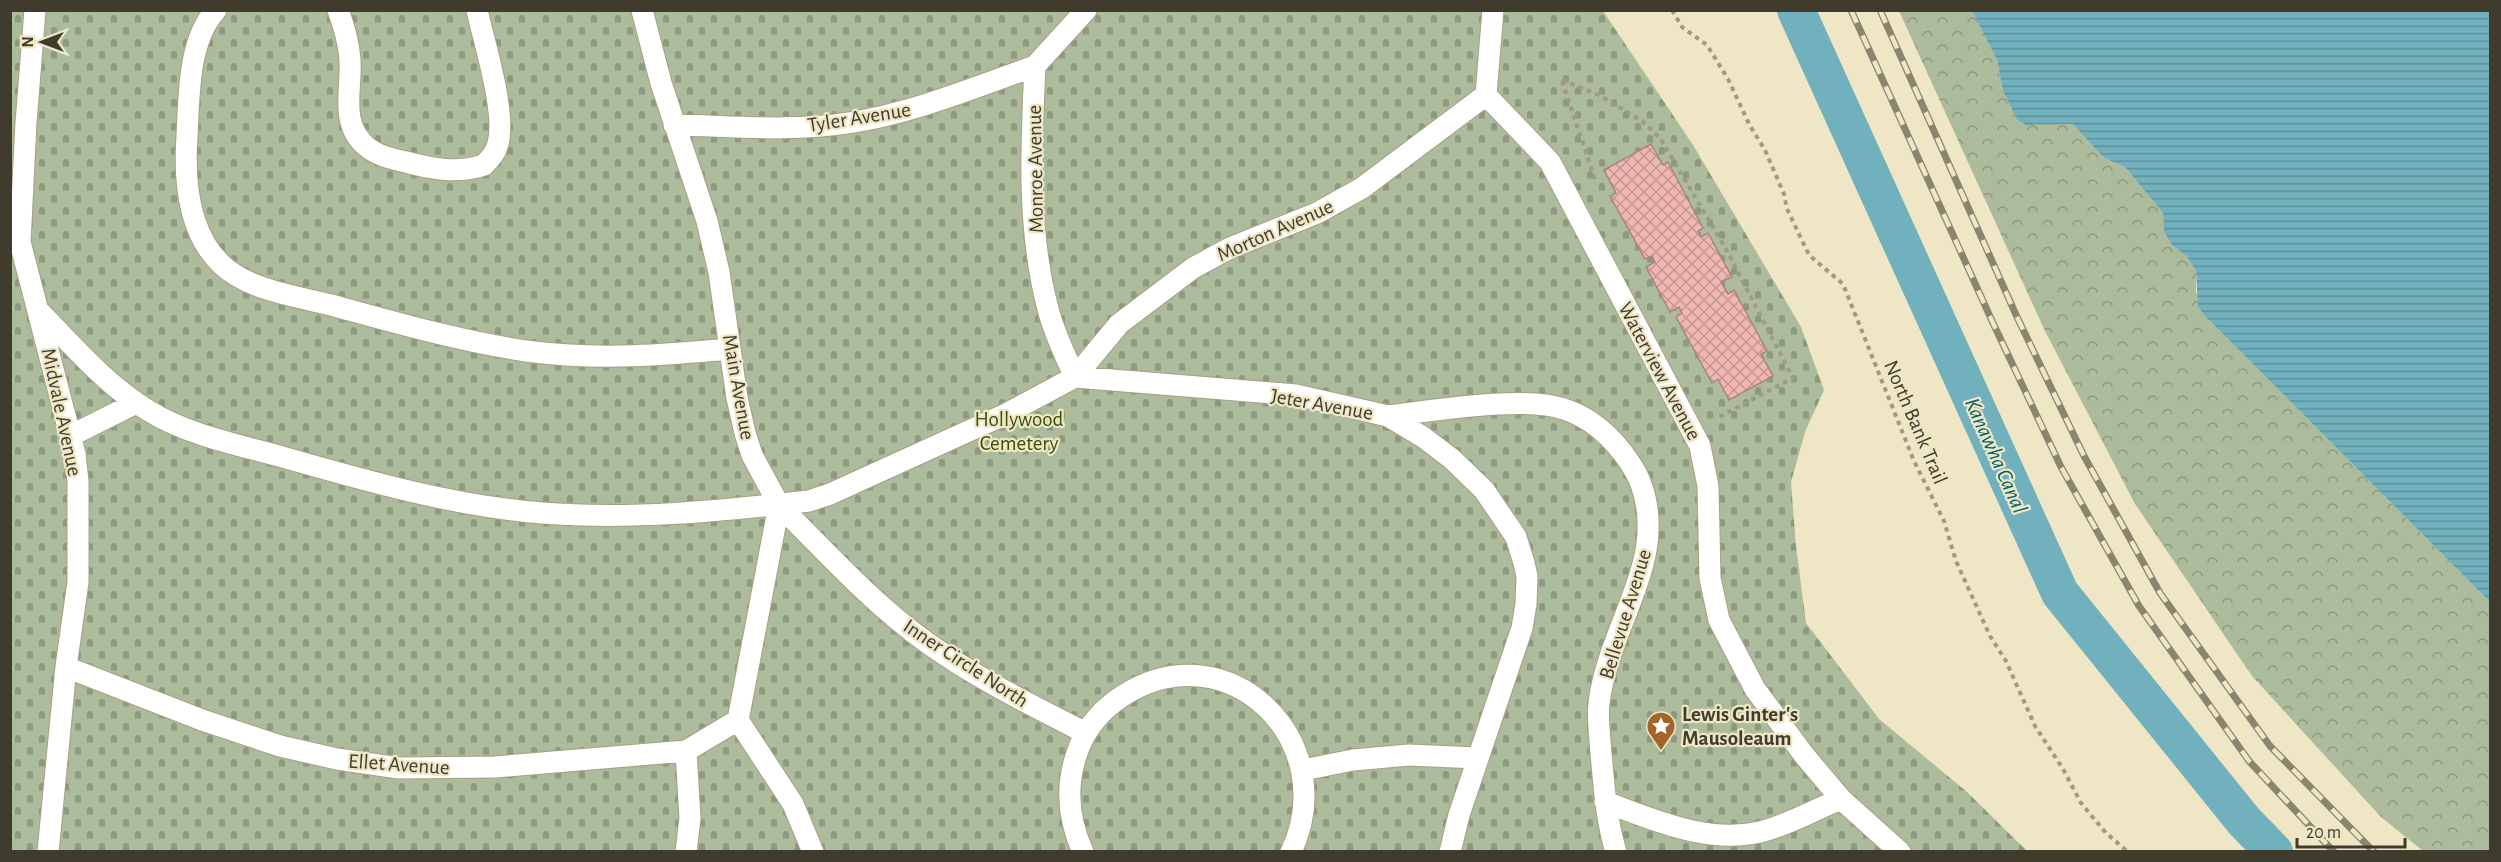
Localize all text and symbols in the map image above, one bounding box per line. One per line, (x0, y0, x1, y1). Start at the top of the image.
north arrow (12, 12, 72, 72)
text: N (20, 36, 36, 48)
street label: Tyler Avenue (806, 99, 912, 136)
street label: Monroe Avenue (1024, 105, 1047, 233)
street label: Morton Avenue (1214, 195, 1337, 265)
street label: Waterview Avenue (1614, 299, 1705, 444)
street label: Main Avenue (719, 333, 758, 441)
street label: Midvale Avenue (38, 346, 85, 478)
street label: North Bank Trail (1880, 357, 1951, 487)
street label: Jeter Avenue (1269, 385, 1375, 424)
water label: Kanawha Canal (1961, 394, 2031, 516)
park label: Hollywood Cemetery (975, 409, 1064, 454)
street label: Bellevue Avenue (1596, 547, 1655, 682)
street label: Inner Circle North (899, 615, 1032, 712)
place label: Lewis Ginter's Mausoleaum (1682, 704, 1798, 749)
place icon: Lewis Ginter's Mausoleaum (1645, 710, 1677, 752)
street label: Ellet Avenue (348, 750, 450, 779)
scale bar (2297, 811, 2405, 849)
text: 20 m (2306, 824, 2341, 842)

